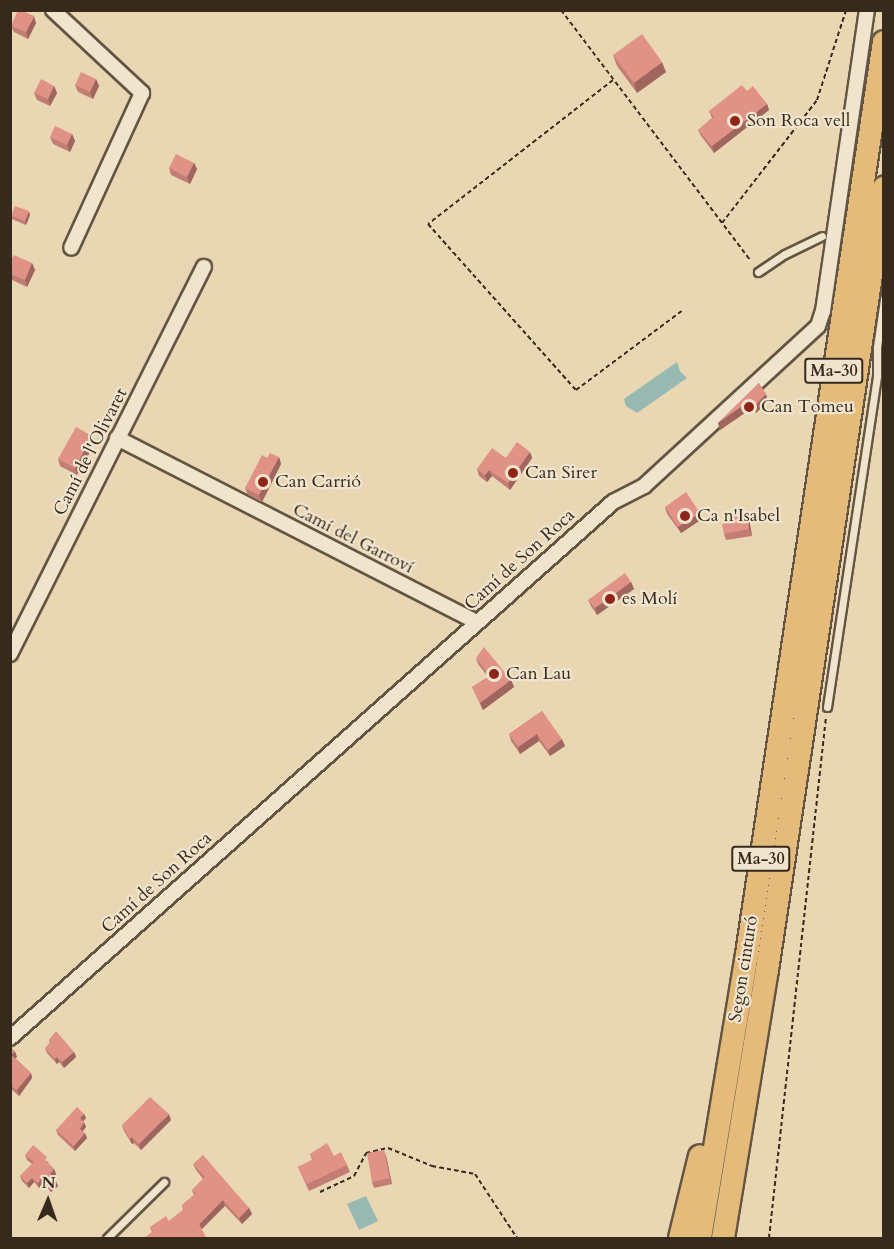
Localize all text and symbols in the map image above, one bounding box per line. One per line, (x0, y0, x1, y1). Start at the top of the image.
place label: Son Roca vell (747, 110, 850, 132)
marker: Son Roca vell (728, 114, 742, 128)
road number: Ma-30 (804, 358, 864, 384)
street label: Camí de l'Olivaret (50, 385, 132, 519)
place label: Can Tomeu (761, 396, 854, 418)
marker: Can Tomeu (742, 400, 756, 414)
place label: Can Sirer (525, 462, 597, 484)
marker: Can Sirer (506, 466, 520, 480)
place label: Can Carrió (275, 471, 361, 493)
marker: Can Carrió (256, 475, 270, 489)
street label: Camí del Garroví (289, 499, 417, 579)
street label: Camí de Son Roca (460, 505, 580, 615)
place label: Ca n'Isabel (697, 505, 780, 527)
marker: Ca n'Isabel (678, 509, 692, 523)
place label: es Molí (622, 588, 677, 610)
marker: es Molí (603, 592, 617, 606)
place label: Can Lau (506, 663, 571, 685)
marker: Can Lau (487, 667, 501, 681)
street label: Camí de Son Roca (97, 828, 217, 938)
road number: Ma-30 (731, 846, 791, 872)
street label: Segon cinturó (725, 914, 763, 1024)
north arrow (18, 1171, 78, 1231)
text: N (41, 1172, 56, 1194)

